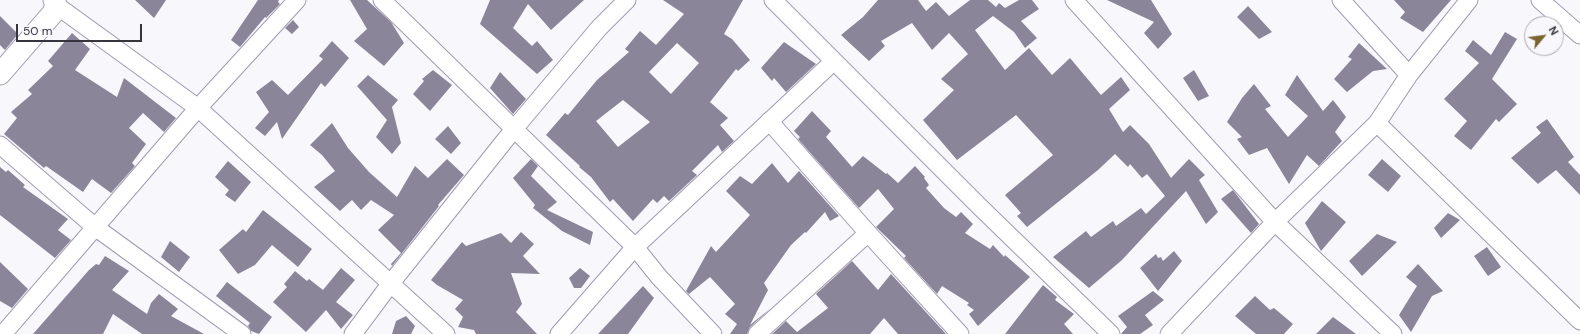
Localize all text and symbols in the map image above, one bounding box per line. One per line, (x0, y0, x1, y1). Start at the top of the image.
scale bar (18, 16, 144, 42)
north arrow (1524, 16, 1564, 56)
text: 50 m (23, 23, 52, 39)
text: N (1546, 24, 1562, 38)

